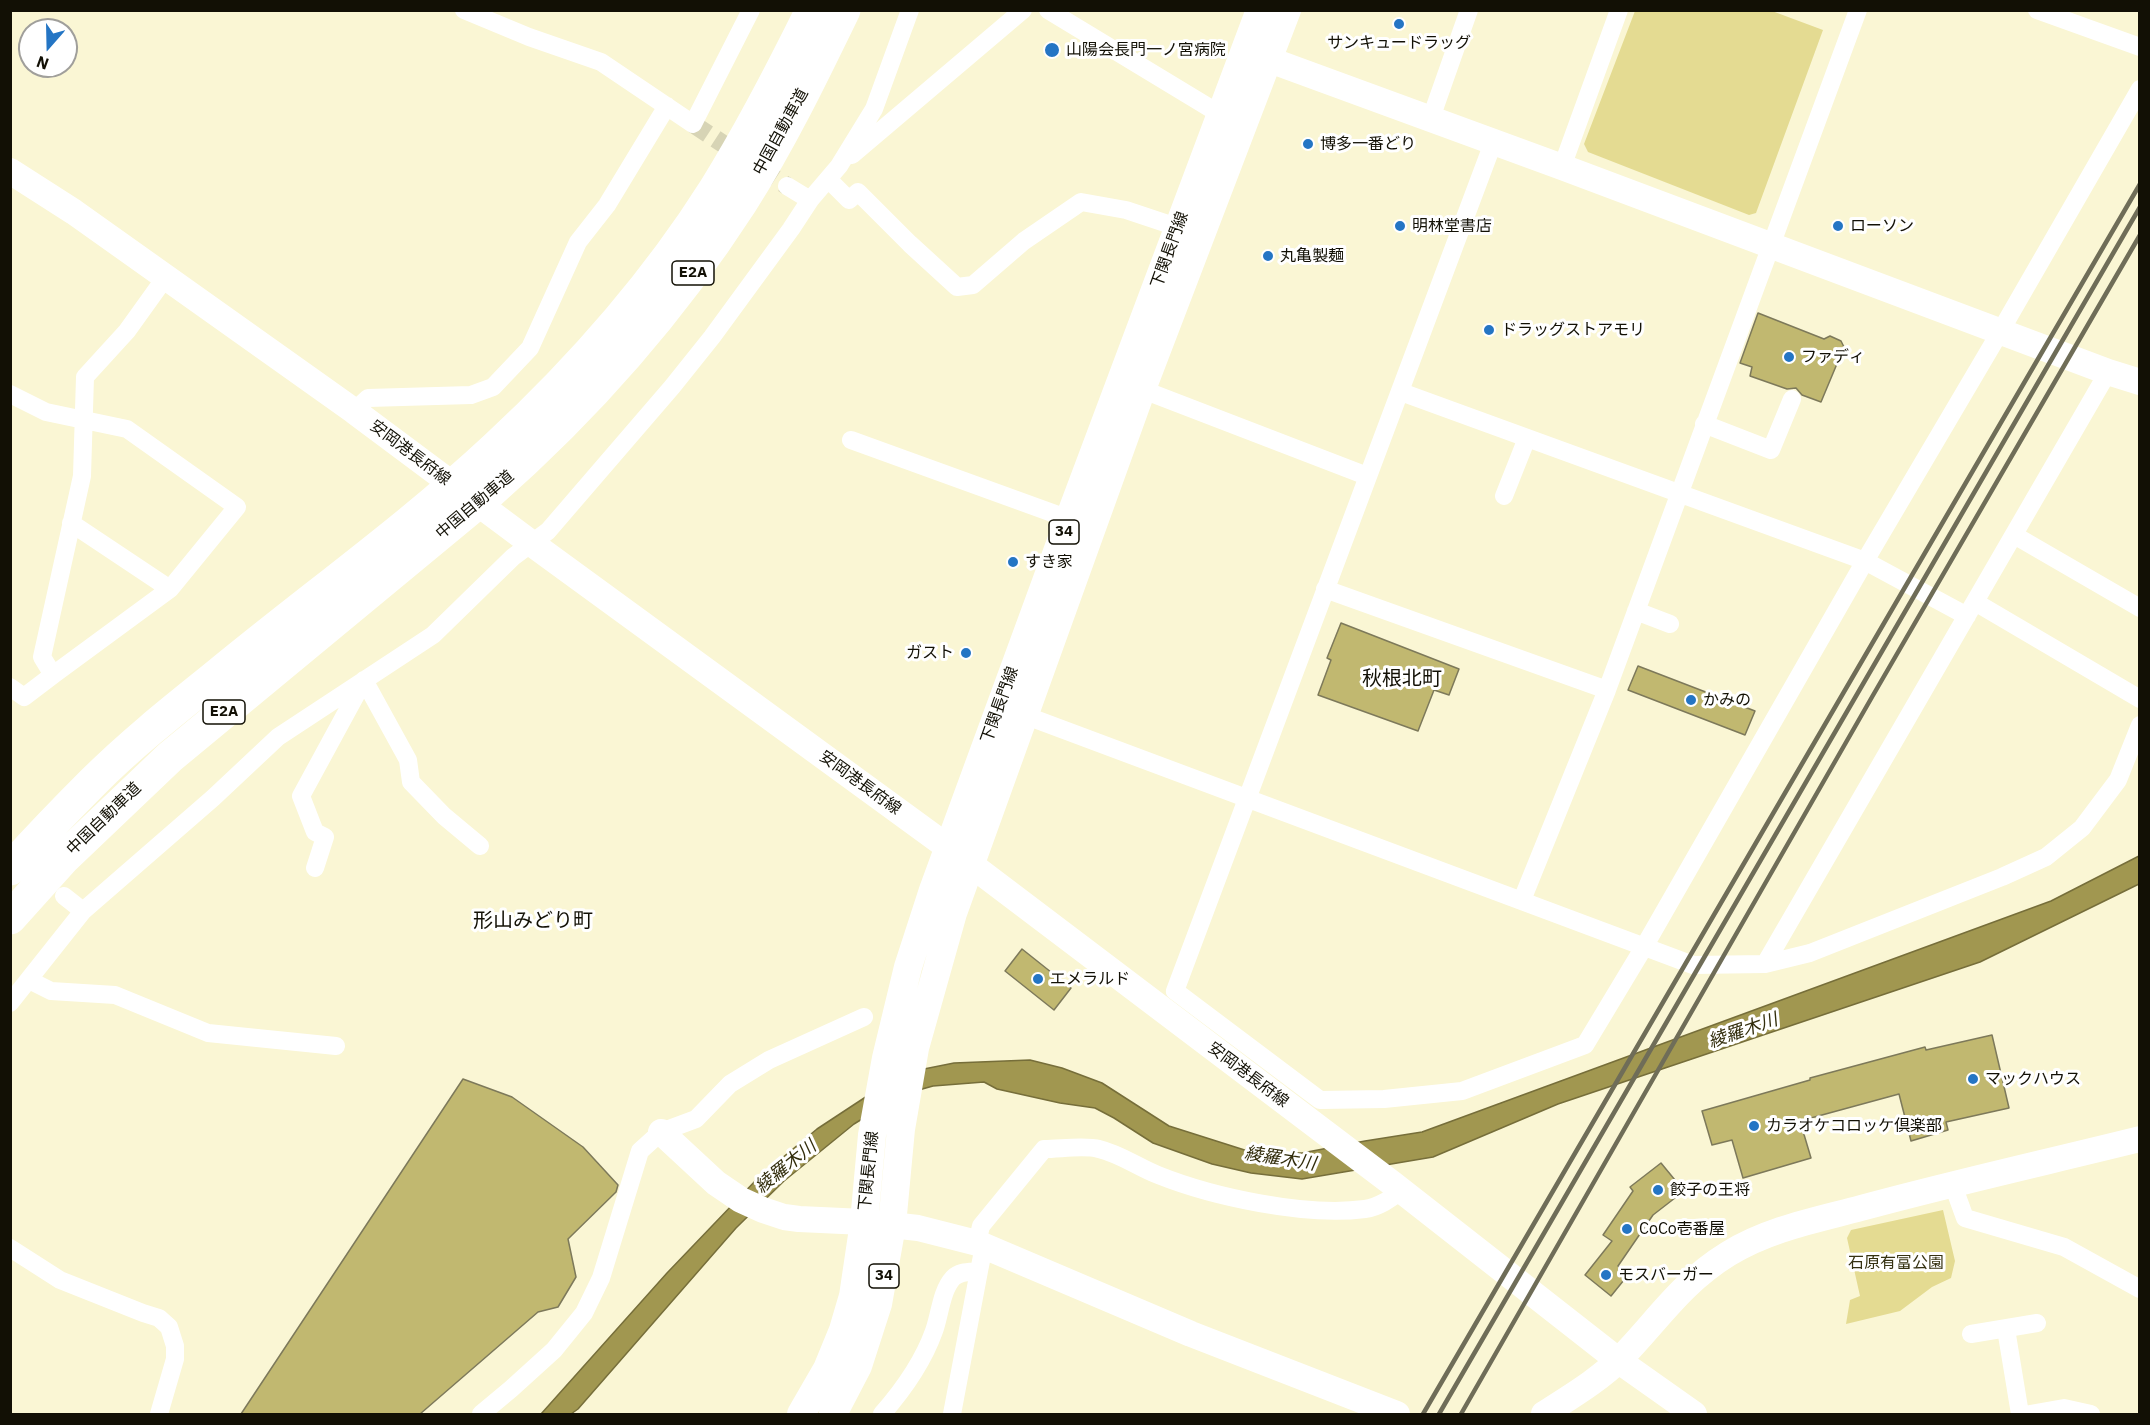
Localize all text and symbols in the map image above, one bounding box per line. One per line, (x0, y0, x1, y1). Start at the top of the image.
marker: サンキュードラッグ (1392, 17, 1406, 31)
north arrow (18, 18, 78, 78)
place label: サンキュードラッグ (1327, 33, 1471, 53)
place label: 山陽会長門一ノ宮病院 (1066, 40, 1226, 60)
marker: 山陽会長門一ノ宮病院 (1043, 41, 1061, 59)
text: N (34, 52, 51, 74)
street label: 中国自動車道 (749, 85, 813, 179)
place label: 博多一番どり (1320, 134, 1416, 154)
marker: 博多一番どり (1301, 137, 1315, 151)
street label: 下関長門線 (1147, 209, 1193, 291)
place label: 明林堂書店 (1412, 216, 1492, 236)
place label: ローソン (1850, 216, 1914, 236)
marker: 明林堂書店 (1393, 219, 1407, 233)
marker: ローソン (1831, 219, 1845, 233)
place label: 丸亀製麺 (1280, 246, 1344, 266)
marker: 丸亀製麺 (1261, 249, 1275, 263)
road number: E2A (672, 261, 714, 285)
place label: ドラッグストアモリ (1501, 320, 1645, 340)
marker: ドラッグストアモリ (1482, 323, 1496, 337)
place label: ファディ (1801, 347, 1865, 367)
marker: ファディ (1782, 350, 1796, 364)
street label: 安岡港長府線 (366, 416, 454, 490)
street label: 中国自動車道 (432, 467, 518, 543)
road number: 34 (1049, 520, 1079, 544)
place label: すき家 (1025, 552, 1073, 572)
marker: すき家 (1006, 555, 1020, 569)
place label: ガスト (906, 643, 954, 663)
marker: ガスト (959, 646, 973, 660)
street label: 下関長門線 (977, 664, 1023, 746)
district label: 秋根北町 (1362, 667, 1442, 691)
place label: かみの (1703, 690, 1751, 710)
marker: かみの (1684, 693, 1698, 707)
road number: E2A (203, 700, 245, 724)
street label: 安岡港長府線 (816, 747, 904, 819)
street label: 中国自動車道 (63, 779, 145, 859)
district label: 形山みどり町 (473, 909, 593, 933)
place label: エメラルド (1050, 969, 1130, 989)
marker: エメラルド (1031, 972, 1045, 986)
water label: 綾羅木川 (1705, 1009, 1781, 1053)
street label: 安岡港長府線 (1204, 1038, 1292, 1112)
place label: マックハウス (1985, 1069, 2081, 1089)
marker: マックハウス (1966, 1072, 1980, 1086)
place label: カラオケコロッケ倶楽部 (1766, 1116, 1942, 1136)
marker: カラオケコロッケ倶楽部 (1747, 1119, 1761, 1133)
street label: 下関長門線 (855, 1130, 883, 1212)
water label: 綾羅木川 (751, 1136, 821, 1198)
water label: 綾羅木川 (1243, 1143, 1317, 1175)
place label: 餃子の王将 (1670, 1180, 1750, 1200)
marker: 餃子の王将 (1651, 1183, 1665, 1197)
place label: CoCo壱番屋 (1639, 1219, 1725, 1239)
marker: CoCo壱番屋 (1620, 1222, 1634, 1236)
park label: 石原有富公園 (1848, 1253, 1944, 1273)
road number: 34 (869, 1264, 899, 1288)
place label: モスバーガー (1618, 1265, 1714, 1285)
marker: モスバーガー (1599, 1268, 1613, 1282)

